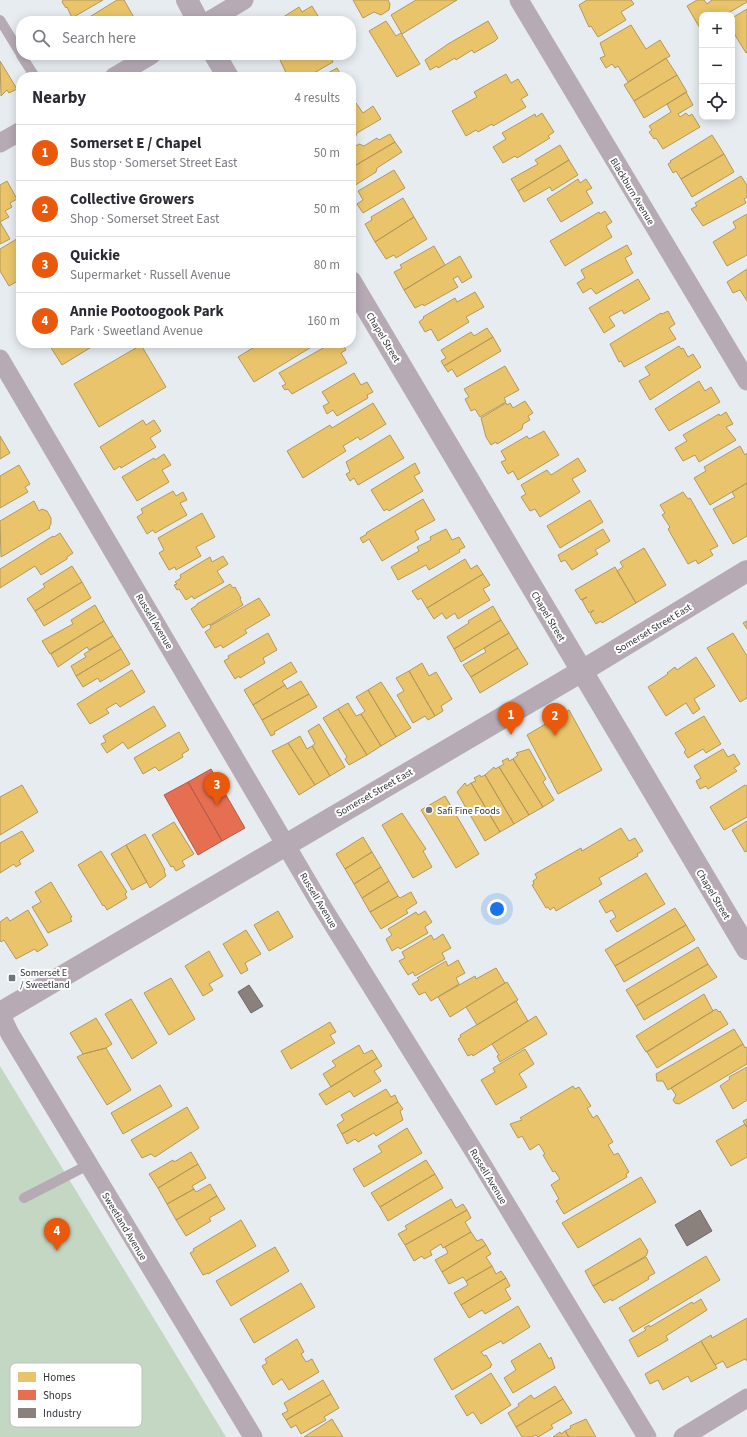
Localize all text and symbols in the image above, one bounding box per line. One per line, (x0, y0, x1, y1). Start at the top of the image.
map controls (699, 12, 735, 120)
button: + (699, 12, 735, 48)
search box (16, 16, 356, 60)
icon: search (30, 27, 52, 49)
text: Search here (62, 28, 136, 49)
button: − (699, 48, 735, 84)
button: locate (699, 84, 735, 120)
text: Nearby (32, 86, 86, 110)
text: 4 results (295, 89, 340, 107)
text: Somerset E / Chapel (70, 133, 201, 154)
text: 1 (42, 144, 48, 162)
text: 50 m (314, 144, 340, 162)
text: Bus stop · Somerset Street East (70, 154, 237, 172)
street label: Blackburn Avenue (607, 155, 658, 228)
text: Collective Growers (70, 189, 194, 210)
text: 2 (42, 200, 48, 218)
text: 50 m (314, 200, 340, 218)
text: Shop · Somerset Street East (70, 210, 219, 228)
text: Quickie (70, 245, 120, 266)
text: 3 (42, 256, 48, 274)
text: 80 m (314, 256, 340, 274)
text: Supermarket · Russell Avenue (70, 266, 230, 284)
text: Annie Pootoogook Park (70, 301, 224, 322)
street label: Chapel Street (363, 310, 404, 366)
text: 4 (42, 312, 48, 330)
text: 160 m (307, 312, 340, 330)
text: Park · Sweetland Avenue (70, 322, 203, 340)
street label: Chapel Street (528, 589, 569, 645)
street label: Russell Avenue (132, 591, 176, 652)
street label: Somerset Street East (613, 600, 695, 657)
pin: 1 (498, 702, 524, 735)
pin: 2 (542, 703, 568, 736)
street label: Somerset Street East (333, 765, 416, 821)
pin: 3 (204, 772, 230, 805)
place label: Safi Fine Foods (437, 804, 500, 818)
marker: Safi Fine Foods (424, 805, 434, 815)
street label: Chapel Street (693, 867, 734, 923)
street label: Russell Avenue (296, 870, 340, 931)
your location (487, 899, 507, 919)
place label: Somerset E / Sweetland (20, 966, 70, 992)
marker: Somerset E / Sweetland (7, 973, 17, 983)
street label: Russell Avenue (466, 1146, 510, 1207)
street label: Sweetland Avenue (98, 1190, 150, 1263)
pin: 4 (44, 1218, 70, 1251)
legend (10, 1363, 142, 1427)
text: Homes (43, 1370, 76, 1385)
text: Shops (43, 1388, 72, 1403)
text: Industry (43, 1406, 81, 1421)

